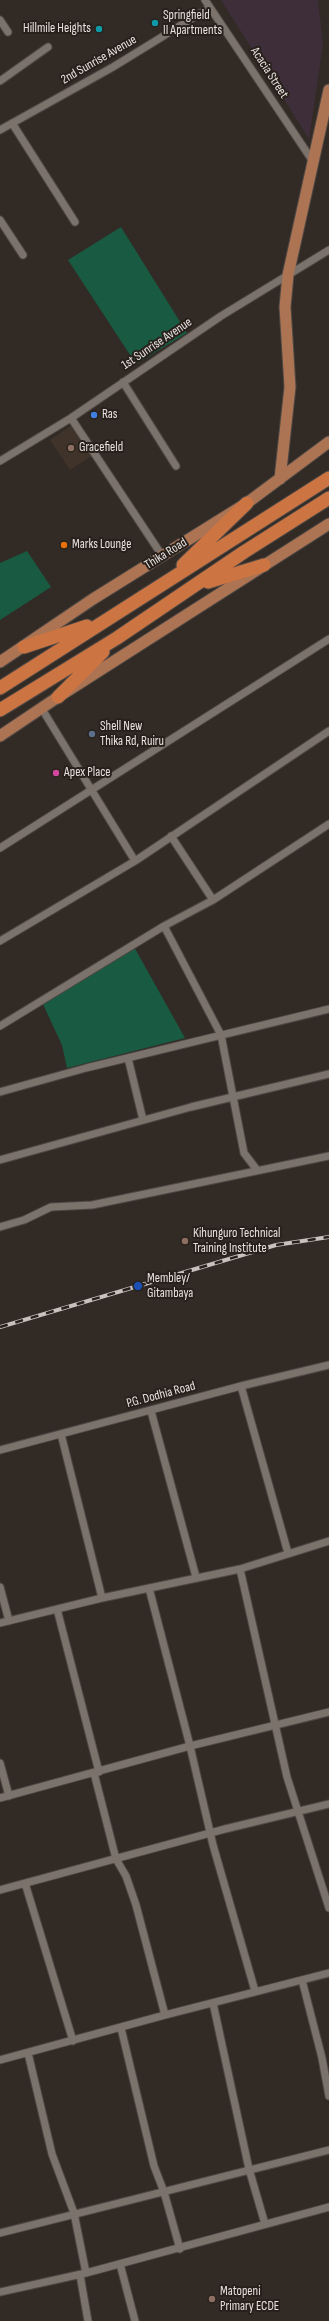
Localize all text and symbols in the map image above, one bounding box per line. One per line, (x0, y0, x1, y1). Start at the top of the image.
place label: Springfield II Apartments (163, 8, 222, 39)
marker: Springfield II Apartments (150, 18, 160, 28)
place label: Hillmile Heights (23, 21, 91, 37)
marker: Hillmile Heights (94, 24, 104, 34)
street label: 2nd Sunrise Avenue (58, 32, 140, 88)
street label: Acacia Street (247, 44, 291, 102)
street label: 1st Sunrise Avenue (119, 315, 195, 373)
place label: Ras (102, 407, 118, 423)
marker: Ras (89, 410, 99, 420)
place label: Gracefield (79, 440, 123, 456)
marker: Gracefield (66, 443, 76, 453)
street label: Thika Road (142, 535, 190, 573)
place label: Marks Lounge (72, 537, 131, 553)
marker: Marks Lounge (59, 540, 69, 550)
place label: Shell New Thika Rd, Ruiru (100, 719, 164, 750)
marker: Shell New Thika Rd, Ruiru (87, 729, 97, 739)
place label: Apex Place (64, 765, 111, 781)
marker: Apex Place (51, 768, 61, 778)
place label: Kihunguro Technical Training Institute (193, 1226, 280, 1257)
marker: Kihunguro Technical Training Institute (180, 1236, 190, 1246)
place label: Membley/ Gitambaya (147, 1271, 193, 1302)
marker: Membley/ Gitambaya (132, 1280, 144, 1292)
street label: P.G. Dodhia Road (125, 1378, 197, 1412)
place label: Matopeni Primary ECDE (220, 2284, 279, 2315)
marker: Matopeni Primary ECDE (207, 2294, 217, 2304)

